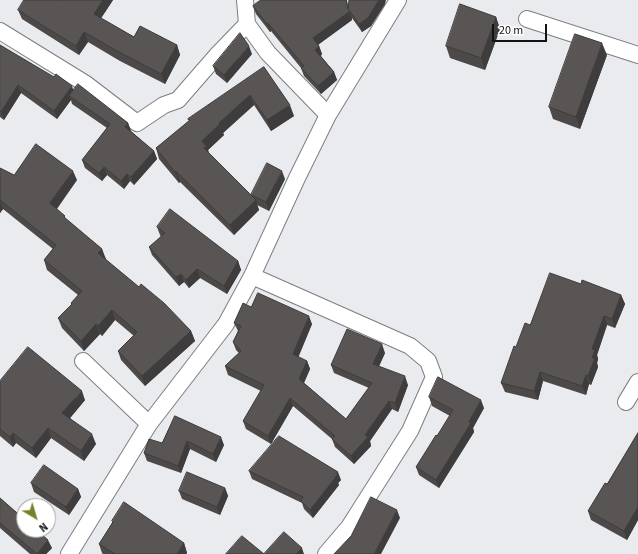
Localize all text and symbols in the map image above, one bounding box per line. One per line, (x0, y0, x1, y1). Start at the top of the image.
scale bar (494, 16, 549, 42)
text: 20 m (499, 22, 523, 39)
north arrow (16, 498, 56, 538)
text: N (36, 519, 51, 535)

